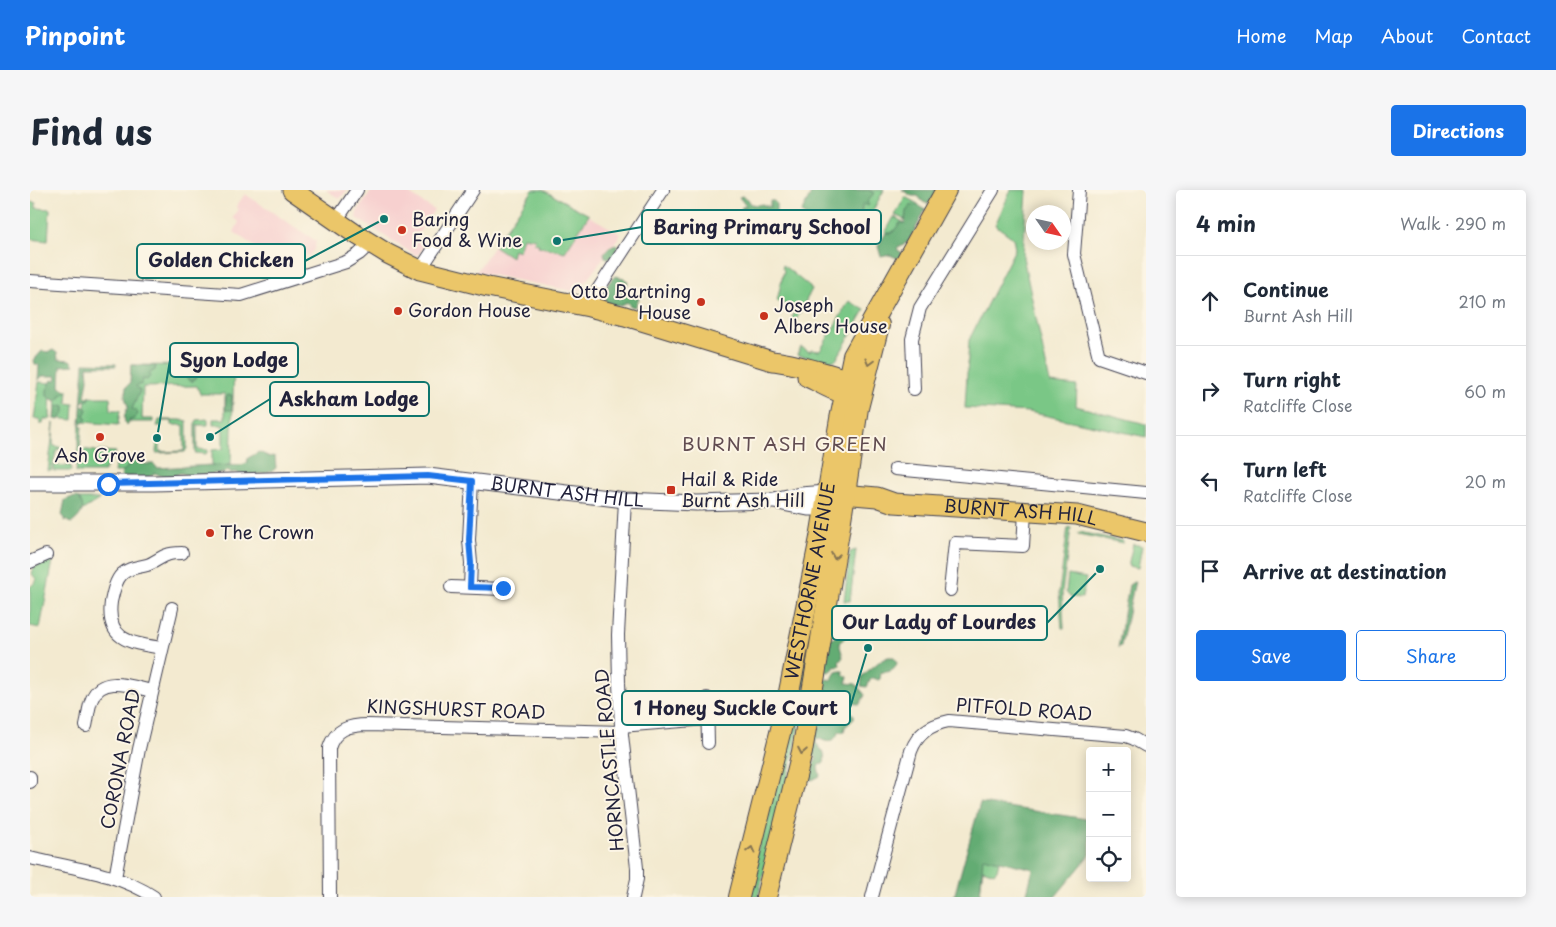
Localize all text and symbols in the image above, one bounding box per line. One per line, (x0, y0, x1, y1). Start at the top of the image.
text: Pinpoint (25, 17, 126, 53)
text: Home (1236, 22, 1286, 49)
text: Map (1314, 22, 1353, 49)
text: About (1381, 22, 1433, 49)
text: Contact (1461, 22, 1531, 49)
text: Find us (30, 104, 152, 157)
button: Directions (1391, 105, 1526, 156)
place label: Baring Food & Wine (412, 205, 522, 253)
north arrow (1026, 205, 1071, 250)
text: 4 min (1196, 207, 1256, 239)
callout: Baring Primary School (642, 210, 881, 244)
text: Walk · 290 m (1400, 211, 1506, 235)
text: Baring Primary School (653, 212, 871, 240)
marker: Baring Food & Wine (396, 224, 408, 236)
callout: Golden Chicken (137, 244, 305, 278)
text: Golden Chicken (148, 245, 294, 273)
text: Continue (1243, 275, 1329, 303)
place label: Otto Bartning House (571, 277, 691, 325)
icon: ahead (1196, 287, 1224, 315)
text: 210 m (1458, 289, 1506, 313)
place label: Joseph Albers House (774, 291, 888, 339)
place label: Gordon House (408, 296, 531, 323)
marker: Otto Bartning House (695, 296, 707, 308)
text: Burnt Ash Hill (1243, 303, 1353, 327)
marker: Gordon House (392, 305, 404, 317)
marker: Joseph Albers House (758, 310, 770, 322)
callout: Syon Lodge (170, 343, 298, 377)
text: Syon Lodge (180, 345, 288, 373)
one-way arrow (865, 357, 875, 365)
text: Turn right (1243, 365, 1341, 393)
icon: right (1196, 377, 1224, 405)
text: 60 m (1464, 379, 1506, 403)
callout: Askham Lodge (270, 382, 429, 416)
text: Askham Lodge (278, 384, 419, 412)
text: Ratcliffe Close (1243, 393, 1353, 417)
district label: BURNT ASH GREEN (682, 429, 888, 457)
marker: Ash Grove (94, 431, 106, 443)
place label: Ash Grove (55, 441, 146, 468)
text: Turn left (1243, 455, 1327, 483)
place label: Hail & Ride Burnt Ash Hill (681, 465, 805, 513)
icon: left (1196, 467, 1224, 495)
street label: BURNT ASH HILL (489, 469, 644, 513)
text: 20 m (1465, 469, 1506, 493)
route start (97, 473, 120, 496)
street label: WESTHORNE AVENUE (777, 480, 841, 682)
text: Ratcliffe Close (1243, 483, 1353, 507)
marker: Hail & Ride Burnt Ash Hill (665, 484, 677, 496)
street label: BURNT ASH HILL (943, 491, 1101, 532)
place label: The Crown (220, 518, 314, 545)
marker: The Crown (204, 527, 216, 539)
one-way arrow (831, 552, 841, 561)
icon: arrive (1196, 557, 1224, 585)
text: Arrive at destination (1243, 557, 1447, 585)
route end (492, 577, 515, 600)
callout: Our Lady of Lourdes (832, 606, 1047, 640)
text: Our Lady of Lourdes (842, 607, 1036, 635)
button: Save (1196, 630, 1346, 681)
button: Share (1356, 630, 1506, 681)
street label: HORNCASTLE ROAD (587, 668, 630, 853)
street label: CORONA ROAD (93, 686, 146, 831)
street label: PITFOLD ROAD (955, 690, 1093, 727)
callout: 1 Honey Suckle Court (622, 691, 850, 725)
street label: KINGSHURST ROAD (366, 692, 546, 725)
text: 1 Honey Suckle Court (634, 693, 838, 721)
one-way arrow (797, 747, 808, 755)
map controls (1086, 747, 1131, 882)
button: + (1086, 747, 1131, 792)
button: − (1086, 792, 1131, 837)
button: locate (1086, 837, 1131, 882)
one-way arrow (745, 845, 756, 854)

